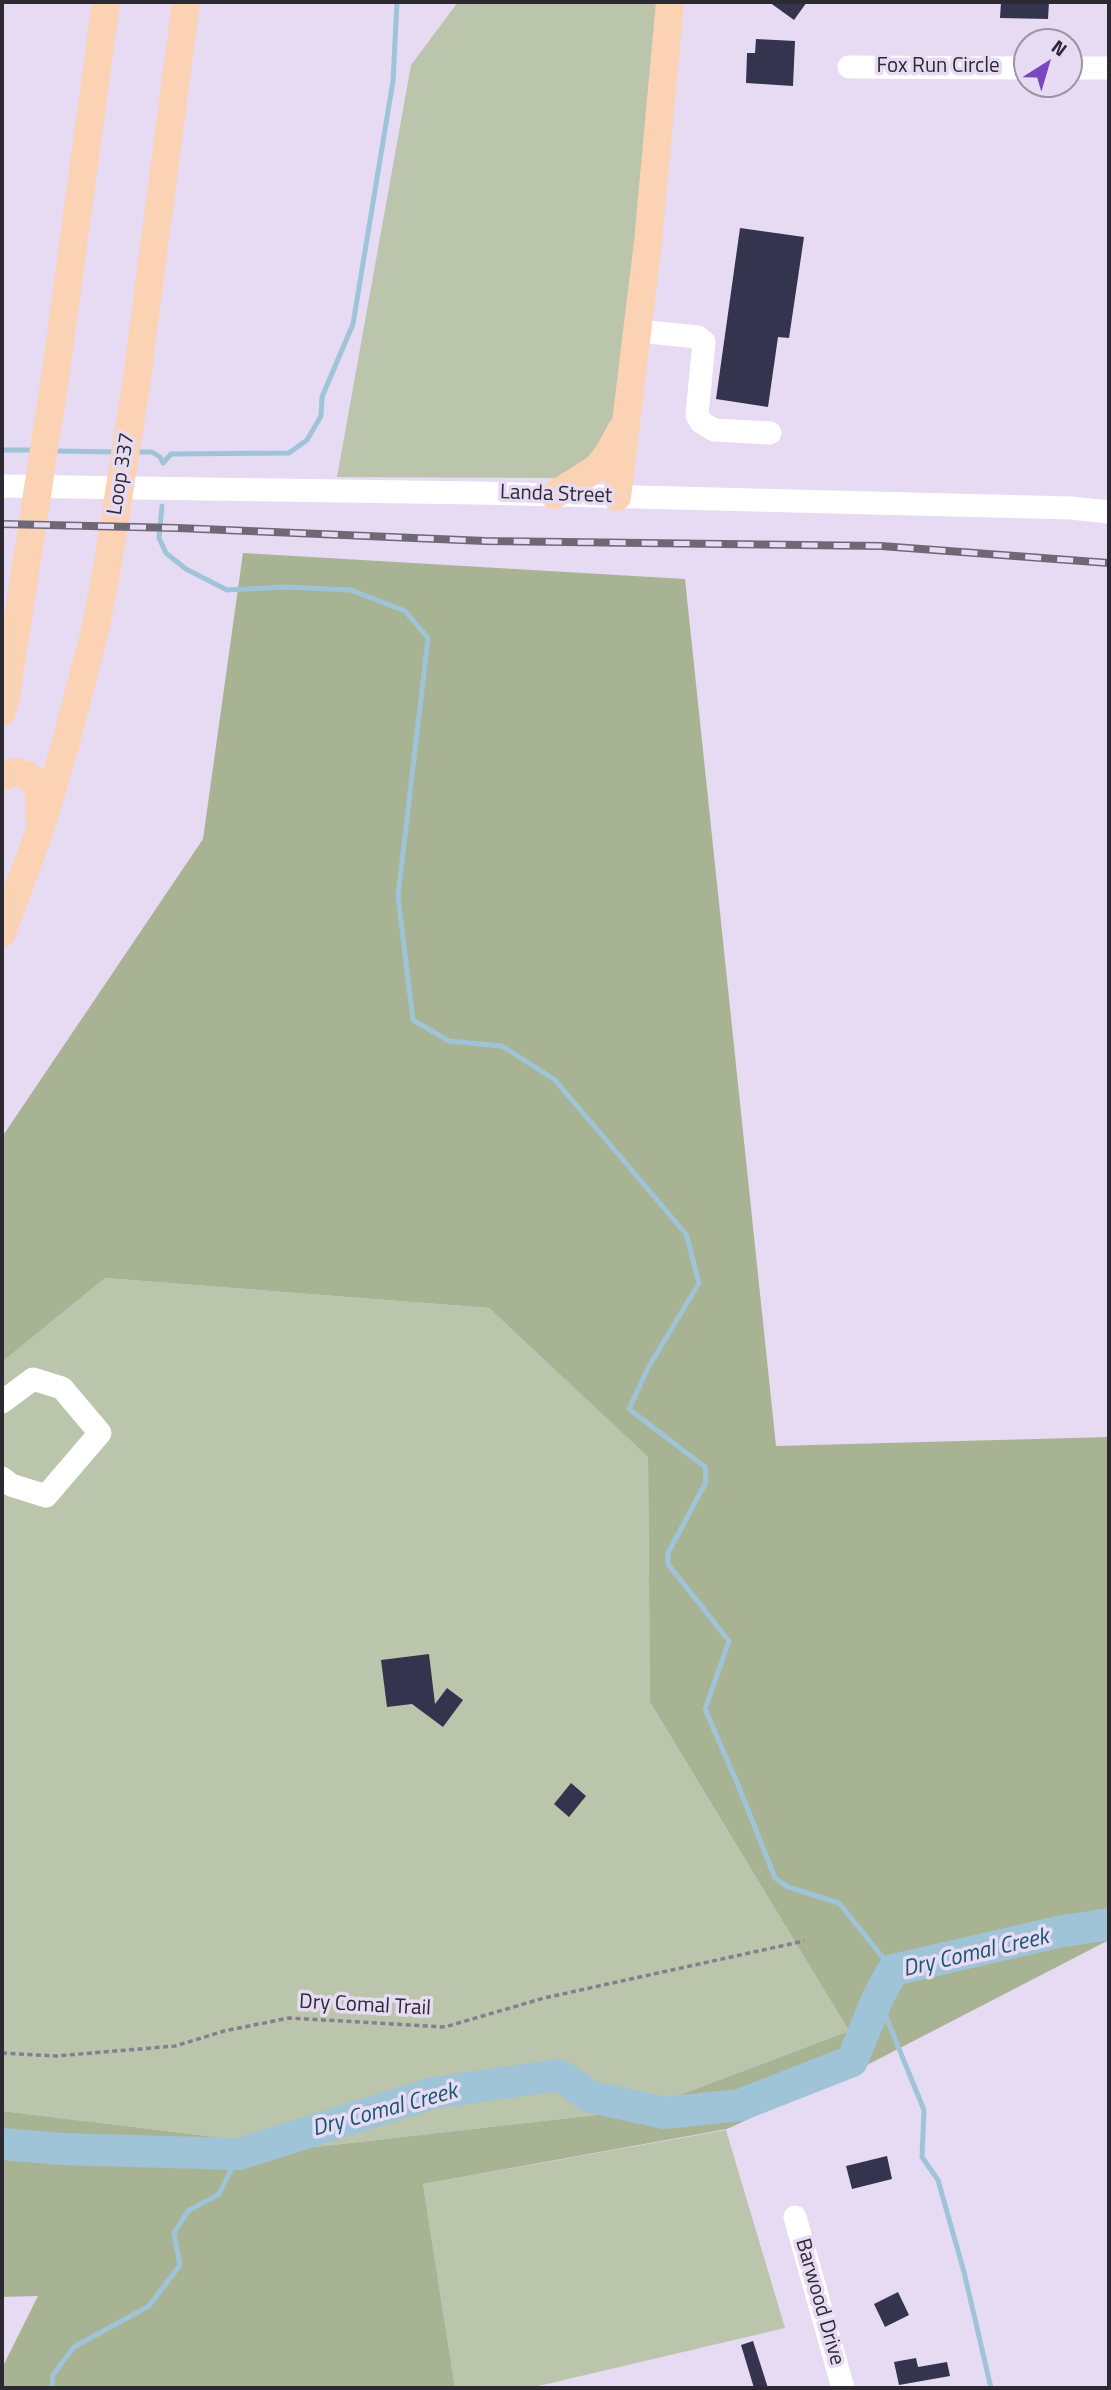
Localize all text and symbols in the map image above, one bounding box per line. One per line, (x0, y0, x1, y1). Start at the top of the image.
north arrow (1013, 28, 1083, 98)
text: N (1046, 32, 1074, 63)
street label: Fox Run Circle (876, 54, 1000, 80)
street label: Loop 337 (103, 431, 141, 517)
street label: Landa Street (499, 480, 613, 510)
water label: Dry Comal Creek (900, 1924, 1052, 1984)
street label: Dry Comal Trail (298, 1990, 432, 2022)
water label: Dry Comal Creek (310, 2078, 460, 2144)
street label: Barwood Drive (789, 2236, 849, 2368)

